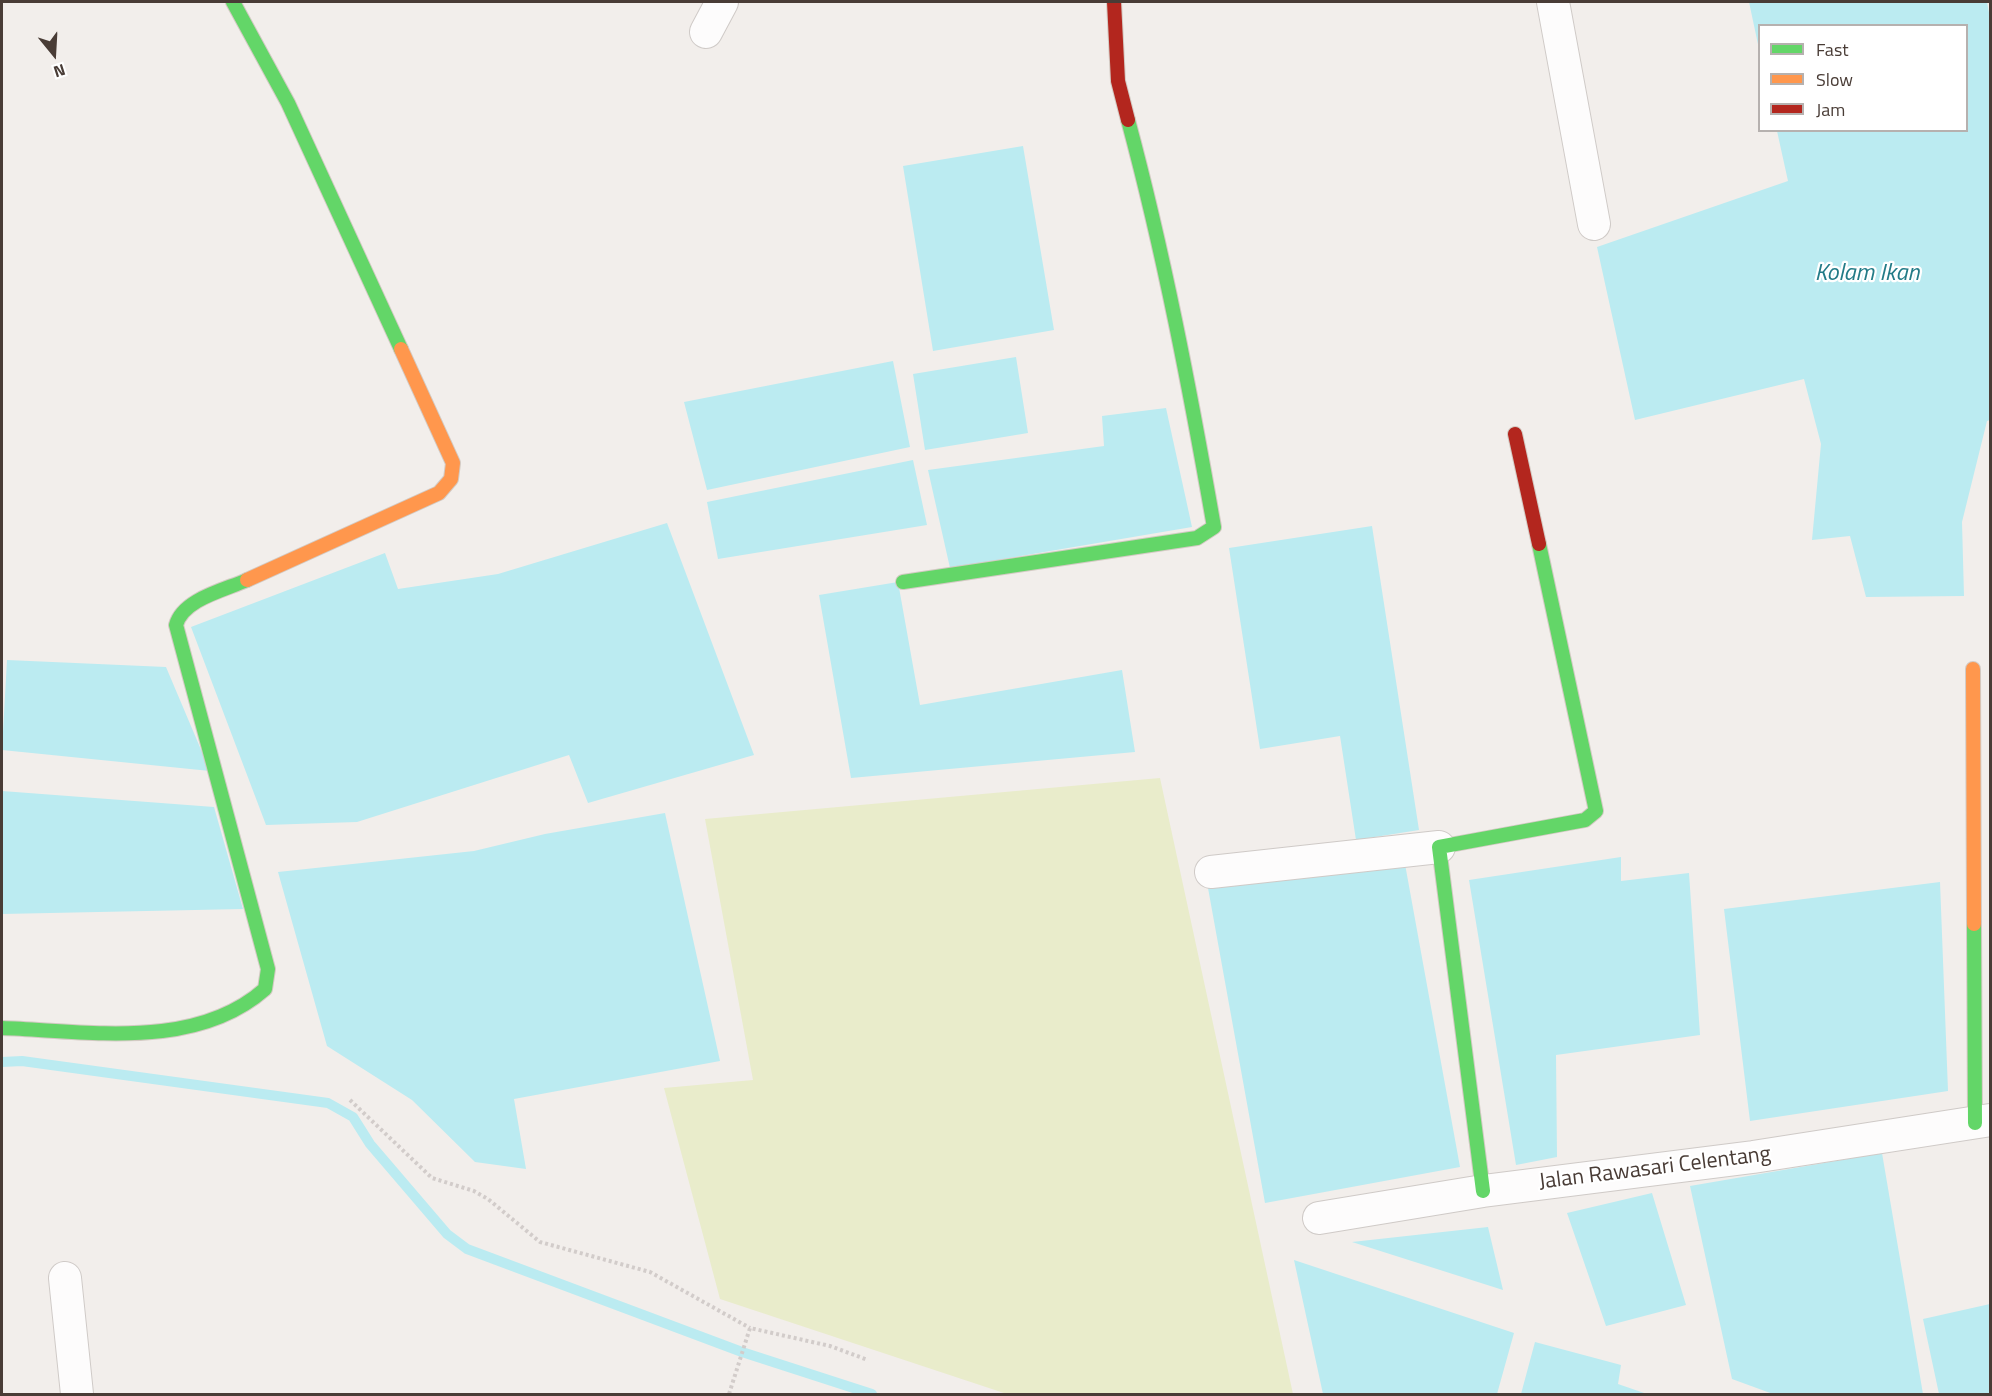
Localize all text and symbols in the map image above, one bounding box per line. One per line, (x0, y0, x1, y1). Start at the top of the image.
north arrow (24, 24, 84, 84)
legend (1758, 24, 1968, 132)
text: Fast (1816, 36, 1849, 63)
text: N (51, 58, 69, 84)
text: Slow (1816, 66, 1853, 93)
text: Jam (1816, 96, 1845, 123)
water label: Kolam Ikan (1815, 260, 1919, 288)
street label: Jalan Rawasari Celentang (1537, 1142, 1773, 1196)

